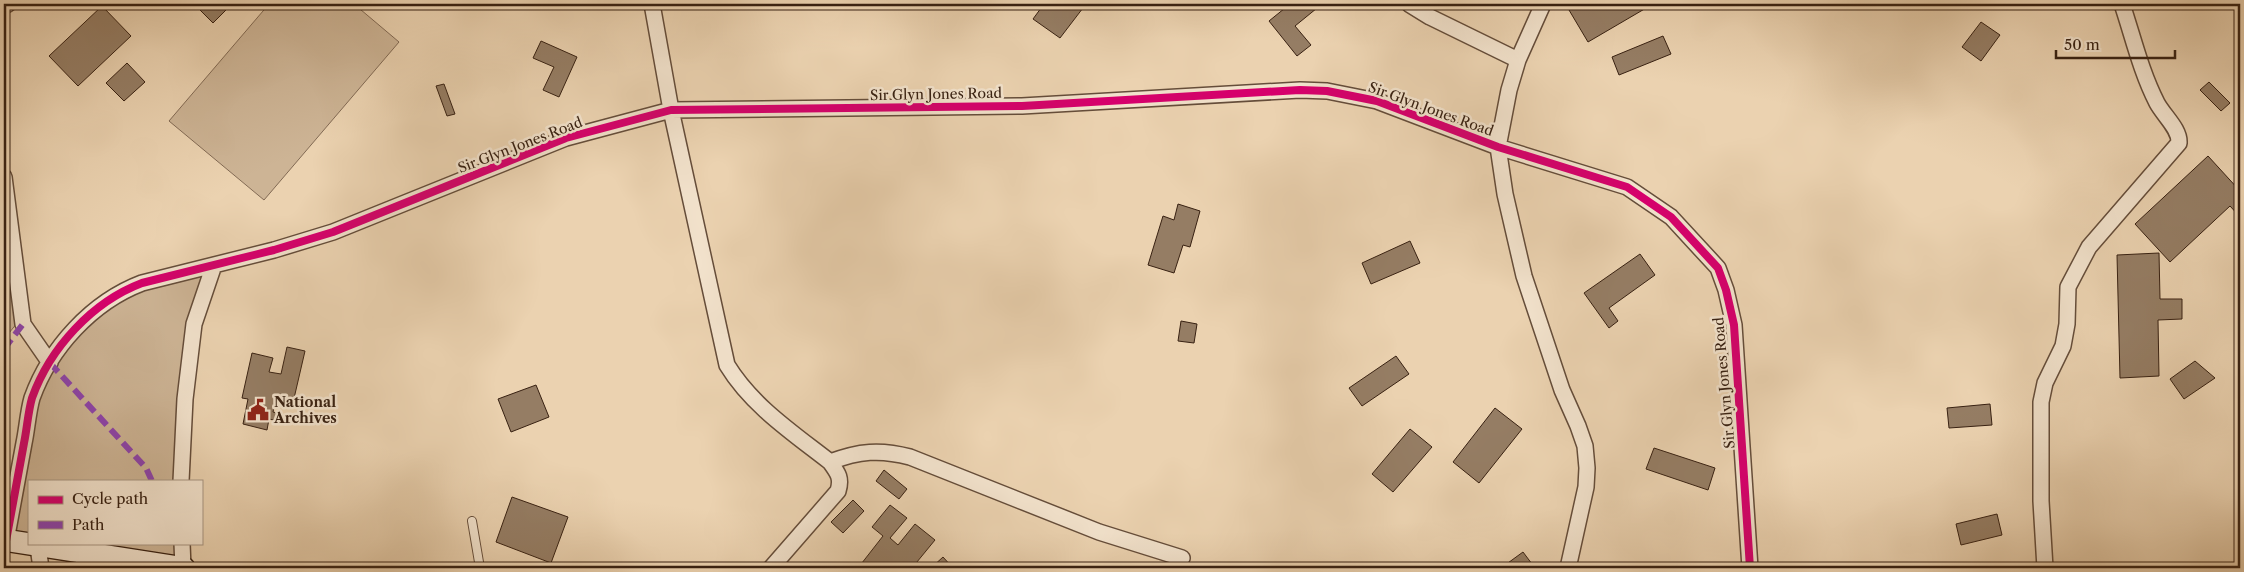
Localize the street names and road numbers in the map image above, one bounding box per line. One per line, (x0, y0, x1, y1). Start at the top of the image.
street label: Sir Glyn Jones Road (1366, 78, 1497, 140)
street label: Sir Glyn Jones Road (870, 84, 1003, 104)
street label: Sir Glyn Jones Road (455, 113, 585, 177)
street label: Sir Glyn Jones Road (1709, 316, 1739, 450)

